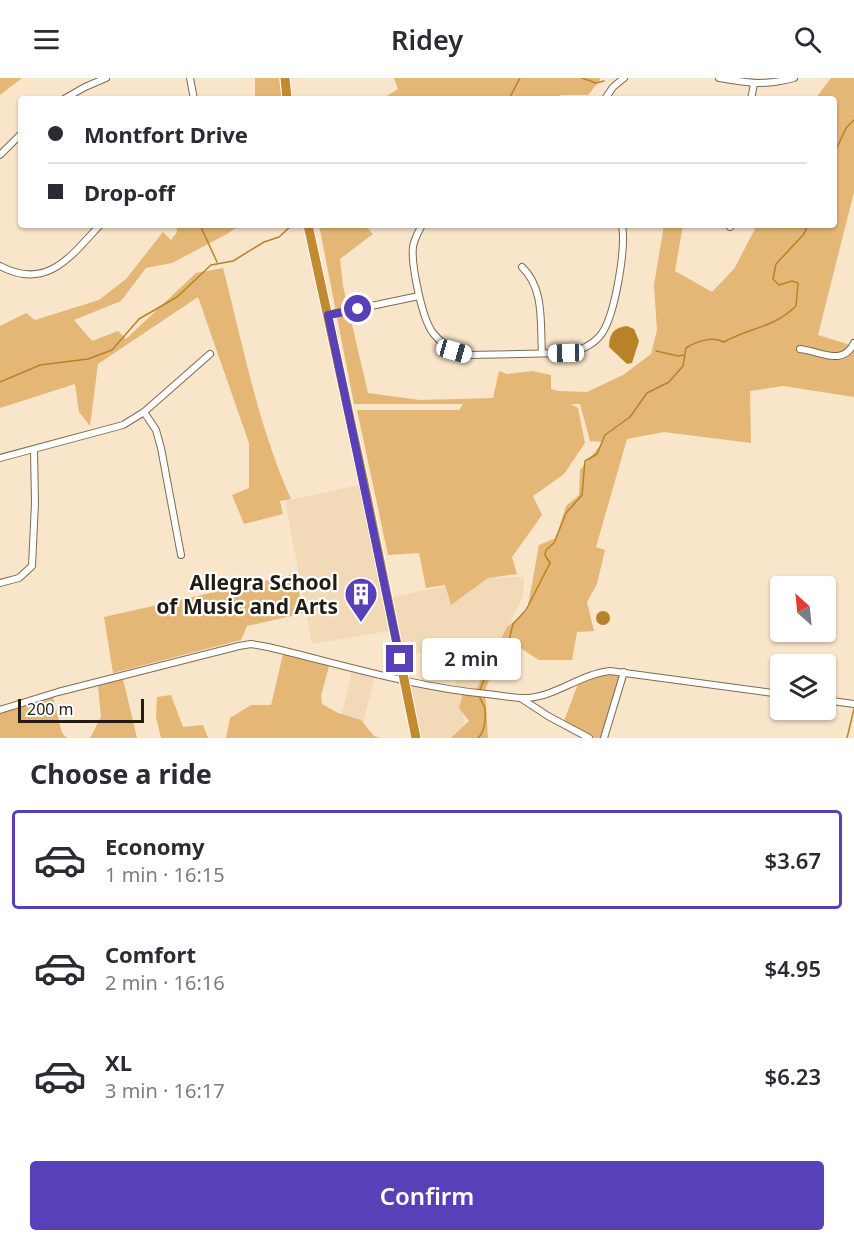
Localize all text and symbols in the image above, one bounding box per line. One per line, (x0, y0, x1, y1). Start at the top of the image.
text: Ridey (391, 21, 463, 58)
icon: menu (30, 23, 63, 56)
icon: search (791, 23, 824, 56)
text: Montfort Drive (84, 119, 248, 149)
text: Drop-off (84, 177, 175, 207)
route start (344, 295, 371, 322)
car (434, 337, 474, 365)
car (548, 344, 584, 362)
place label: Allegra School of Music and Arts (156, 568, 338, 620)
building icon: Allegra School of Music and Arts (343, 576, 379, 623)
north arrow (770, 576, 836, 642)
map controls (770, 576, 836, 720)
callout: 2 min (421, 638, 520, 680)
route end (386, 645, 413, 672)
text: 2 min (444, 645, 499, 672)
button: layers (770, 654, 836, 720)
scale bar (18, 696, 144, 724)
text: 200 m (27, 698, 74, 720)
text: Choose a ride (30, 755, 212, 792)
text: Economy (105, 831, 204, 861)
icon: car (33, 833, 87, 887)
text: $3.67 (765, 845, 821, 875)
text: 1 min · 16:15 (105, 861, 225, 888)
text: Comfort (105, 939, 196, 969)
icon: car (33, 941, 87, 995)
text: $4.95 (765, 953, 821, 983)
text: 2 min · 16:16 (105, 969, 225, 996)
text: XL (105, 1047, 132, 1077)
icon: car (33, 1049, 87, 1103)
text: $6.23 (765, 1061, 821, 1091)
text: 3 min · 16:17 (105, 1077, 225, 1104)
button: Confirm (30, 1161, 824, 1230)

